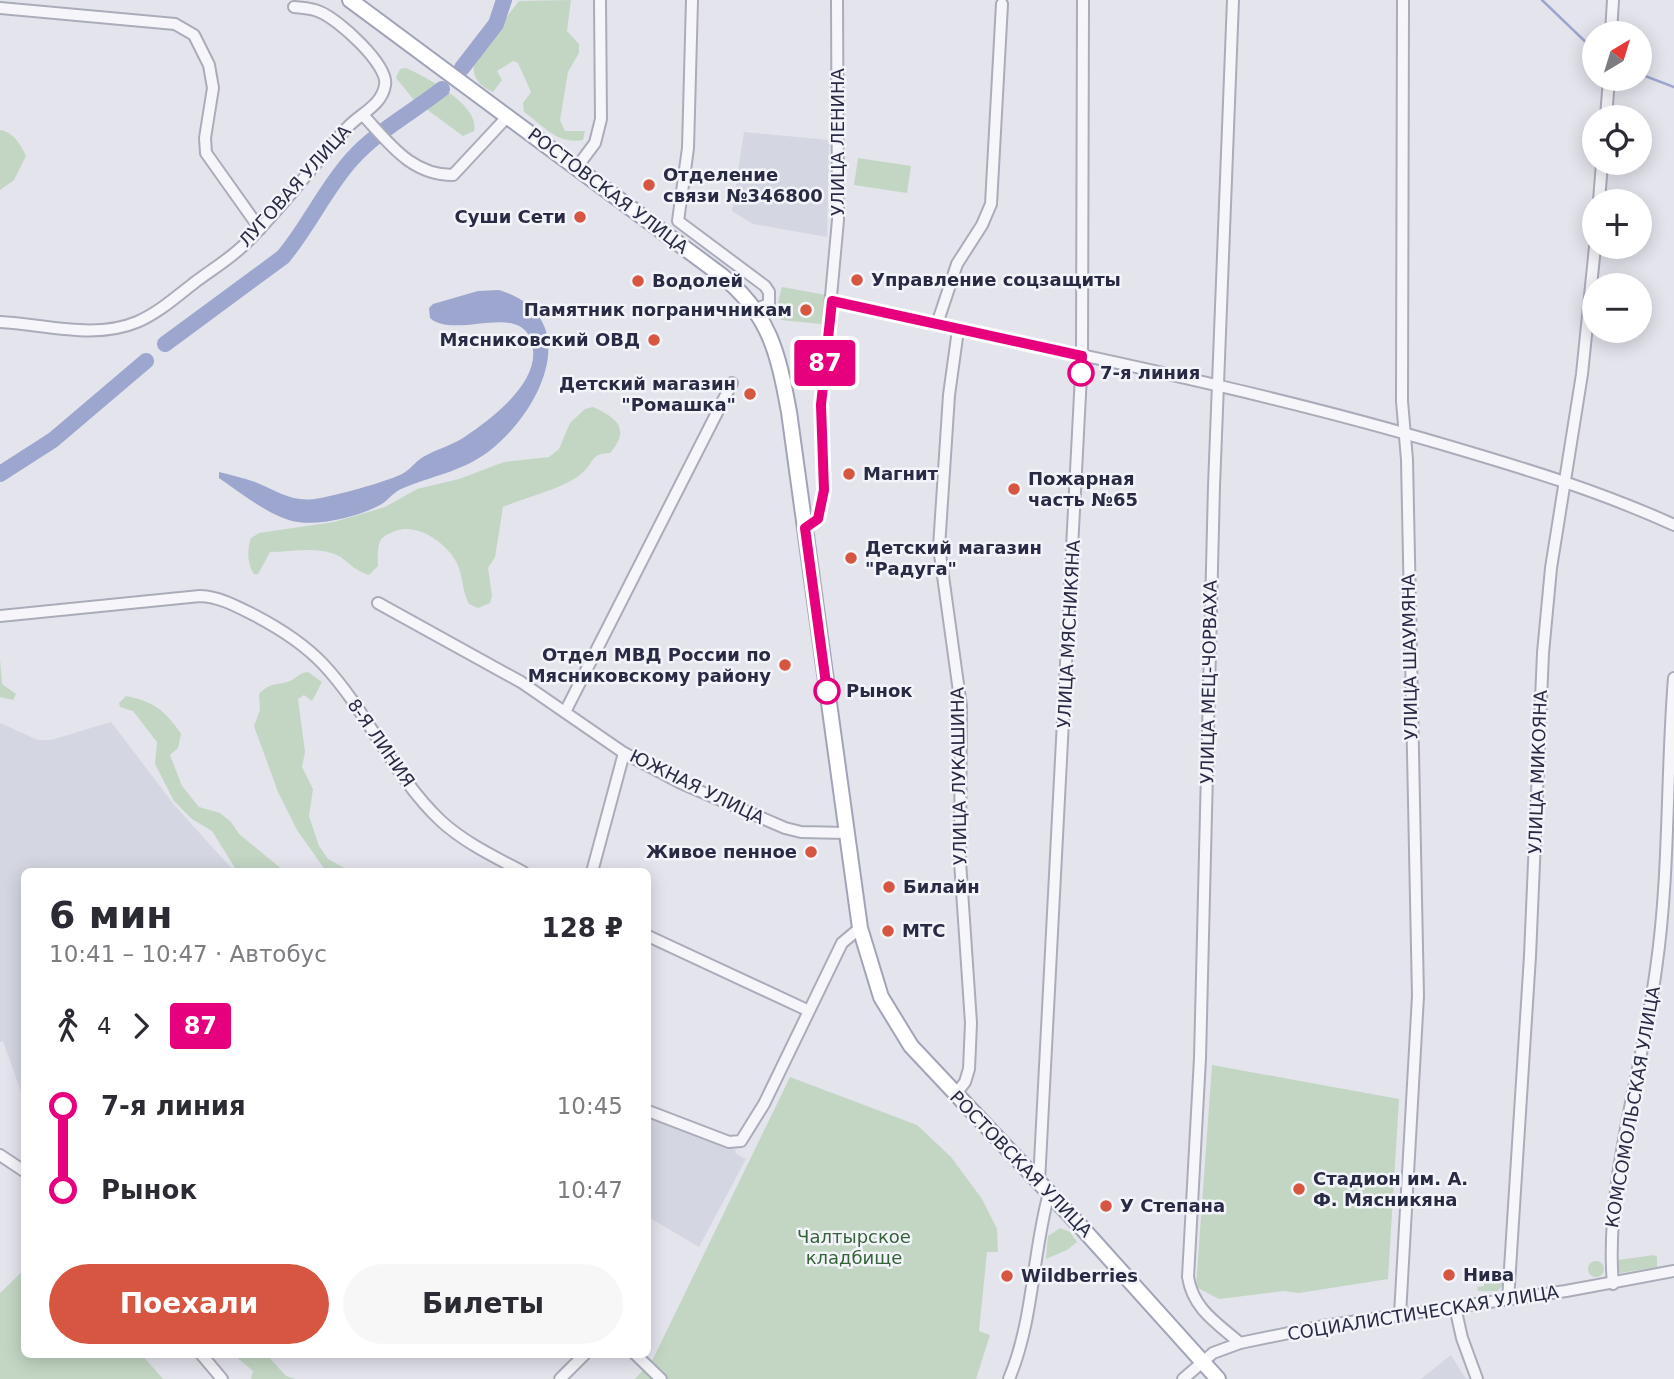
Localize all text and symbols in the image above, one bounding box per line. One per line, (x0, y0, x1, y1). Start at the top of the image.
north arrow (1582, 21, 1652, 91)
map controls (1582, 21, 1652, 343)
street label: УЛИЦА ЛЕНИНА (827, 67, 848, 216)
button: locate (1582, 105, 1652, 175)
street label: ЛУГОВАЯ УЛИЦА (234, 120, 355, 251)
street label: РОСТОВСКАЯ УЛИЦА (524, 123, 693, 258)
place label: Отделение связи №346800 (663, 164, 823, 206)
marker: Отделение связи №346800 (641, 177, 657, 193)
button: + (1582, 189, 1652, 259)
place label: Суши Сети (455, 206, 566, 227)
marker: Суши Сети (572, 209, 588, 225)
place label: Управление соцзащиты (871, 269, 1121, 290)
place label: Водолей (652, 270, 743, 291)
marker: Управление соцзащиты (849, 272, 865, 288)
marker: Водолей (630, 273, 646, 289)
button: − (1582, 273, 1652, 343)
place label: Памятник пограничникам (524, 299, 792, 320)
marker: Памятник пограничникам (798, 302, 814, 318)
place label: Мясниковский ОВД (439, 329, 640, 350)
marker: Мясниковский ОВД (646, 332, 662, 348)
line badge: 87 (794, 340, 856, 386)
text: 87 (808, 349, 842, 377)
marker: 7-я линия (1068, 360, 1094, 386)
place label: 7-я линия (1100, 362, 1200, 383)
place label: Детский магазин "Ромашка" (559, 373, 736, 415)
marker: Детский магазин "Ромашка" (742, 386, 758, 402)
place label: Магнит (863, 463, 939, 484)
marker: Магнит (841, 466, 857, 482)
place label: Пожарная часть №65 (1028, 468, 1138, 510)
marker: Пожарная часть №65 (1006, 481, 1022, 497)
place label: Детский магазин "Радуга" (865, 537, 1042, 579)
street label: УЛИЦА МЯСНИКЯНА (1053, 539, 1084, 729)
marker: Детский магазин "Радуга" (843, 550, 859, 566)
street label: УЛИЦА ШАУМЯНА (1398, 573, 1421, 740)
street label: УЛИЦА МЕЦ-ЧОРВАХА (1196, 579, 1221, 784)
place label: Отдел МВД России по Мясниковскому району (528, 644, 771, 686)
marker: Отдел МВД России по Мясниковскому району (777, 657, 793, 673)
marker: Рынок (814, 678, 840, 704)
place label: Рынок (846, 680, 913, 701)
street label: УЛИЦА ЛУКАШИНА (946, 686, 971, 865)
street label: УЛИЦА МИКОЯНА (1524, 689, 1551, 854)
street label: 8-Я ЛИНИЯ (343, 695, 419, 791)
street label: ЮЖНАЯ УЛИЦА (626, 745, 769, 829)
place label: Живое пенное (646, 841, 797, 862)
marker: Живое пенное (803, 844, 819, 860)
place label: Билайн (903, 876, 980, 897)
marker: Билайн (881, 879, 897, 895)
text: 6 мин (49, 893, 173, 937)
text: 128 ₽ (542, 913, 623, 943)
place label: МТС (902, 920, 945, 941)
marker: МТС (880, 923, 896, 939)
text: 10:41 – 10:47 · Автобус (49, 941, 327, 967)
street label: КОМСОМОЛЬСКАЯ УЛИЦА (1601, 984, 1664, 1229)
icon: walk (49, 1007, 87, 1045)
icon: forward (122, 1007, 160, 1045)
text: 87 (184, 1012, 217, 1040)
text: 4 (97, 1013, 112, 1039)
street label: РОСТОВСКАЯ УЛИЦА (946, 1086, 1097, 1242)
text: 7-я линия (101, 1091, 246, 1121)
text: 10:45 (557, 1093, 623, 1119)
place label: Стадион им. А. Ф. Мясникяна (1313, 1168, 1468, 1210)
text: Рынок (101, 1175, 197, 1205)
text: 10:47 (557, 1177, 623, 1203)
marker: Стадион им. А. Ф. Мясникяна (1291, 1181, 1307, 1197)
place label: У Степана (1120, 1195, 1225, 1216)
marker: У Степана (1098, 1198, 1114, 1214)
park label: Чалтырское кладбище (797, 1226, 911, 1268)
button: Поехали (49, 1264, 329, 1344)
button: Билеты (343, 1264, 623, 1344)
place label: Нива (1463, 1264, 1514, 1285)
place label: Wildberries (1021, 1265, 1138, 1286)
marker: Нива (1441, 1267, 1457, 1283)
marker: Wildberries (999, 1268, 1015, 1284)
street label: СОЦИАЛИСТИЧЕСКАЯ УЛИЦА (1286, 1281, 1561, 1344)

